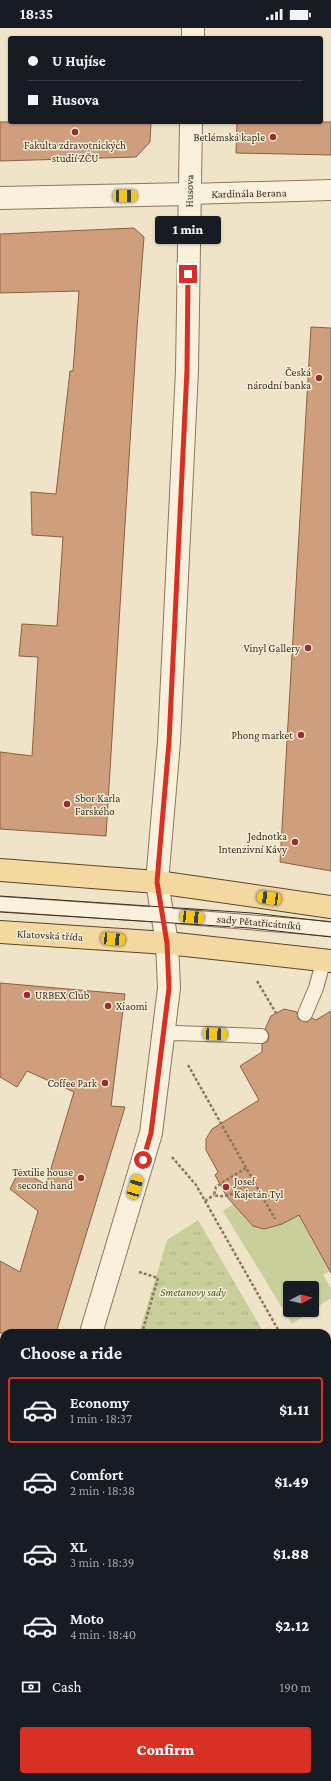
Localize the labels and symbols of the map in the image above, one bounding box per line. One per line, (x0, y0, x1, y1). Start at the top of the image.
marker: Fakulta zdravotnických studií ZČU (70, 127, 80, 137)
place label: Betlémská kaple (193, 131, 265, 144)
marker: Betlémská kaple (268, 132, 278, 142)
place label: Fakulta zdravotnických studií ZČU (24, 139, 126, 164)
street label: Husova (183, 174, 195, 208)
street label: Kardinála Berana (211, 186, 287, 200)
car (113, 190, 137, 202)
callout: 1 min (155, 216, 221, 244)
route end (179, 265, 197, 283)
place label: Česká národní banka (247, 366, 311, 391)
marker: Česká národní banka (314, 373, 324, 383)
place label: Vinyl Gallery (243, 642, 301, 655)
marker: Vinyl Gallery (303, 643, 313, 653)
place label: Phong market (231, 729, 293, 742)
marker: Phong market (296, 730, 306, 740)
place label: Sbor Karla Farského (75, 792, 120, 817)
marker: Sbor Karla Farského (62, 799, 72, 809)
place label: Jednotka Intenzivní Kávy (218, 830, 288, 856)
marker: Jednotka Intenzivní Kávy (290, 837, 300, 847)
car (256, 890, 282, 906)
car (180, 910, 204, 924)
street label: sady Pětatřicátníků (216, 912, 302, 933)
street label: Klatovská třída (17, 927, 83, 943)
car (101, 932, 125, 946)
place label: URBEX Club (35, 989, 90, 1001)
marker: URBEX Club (22, 990, 32, 1000)
place label: Xiaomi (116, 1000, 148, 1012)
marker: Xiaomi (103, 1001, 113, 1011)
car (203, 1028, 227, 1040)
place label: Coffee Park (47, 1077, 98, 1089)
marker: Coffee Park (100, 1078, 110, 1088)
route start (134, 1151, 152, 1169)
place label: Textilie house second hand (12, 1166, 73, 1191)
marker: Textilie house second hand (76, 1173, 86, 1183)
car (126, 1174, 144, 1200)
place label: Josef Kajetán Tyl (233, 1175, 284, 1201)
marker: Josef Kajetán Tyl (221, 1182, 231, 1192)
north arrow (283, 1281, 319, 1317)
park label: Smetanovy sady (160, 1286, 226, 1299)

